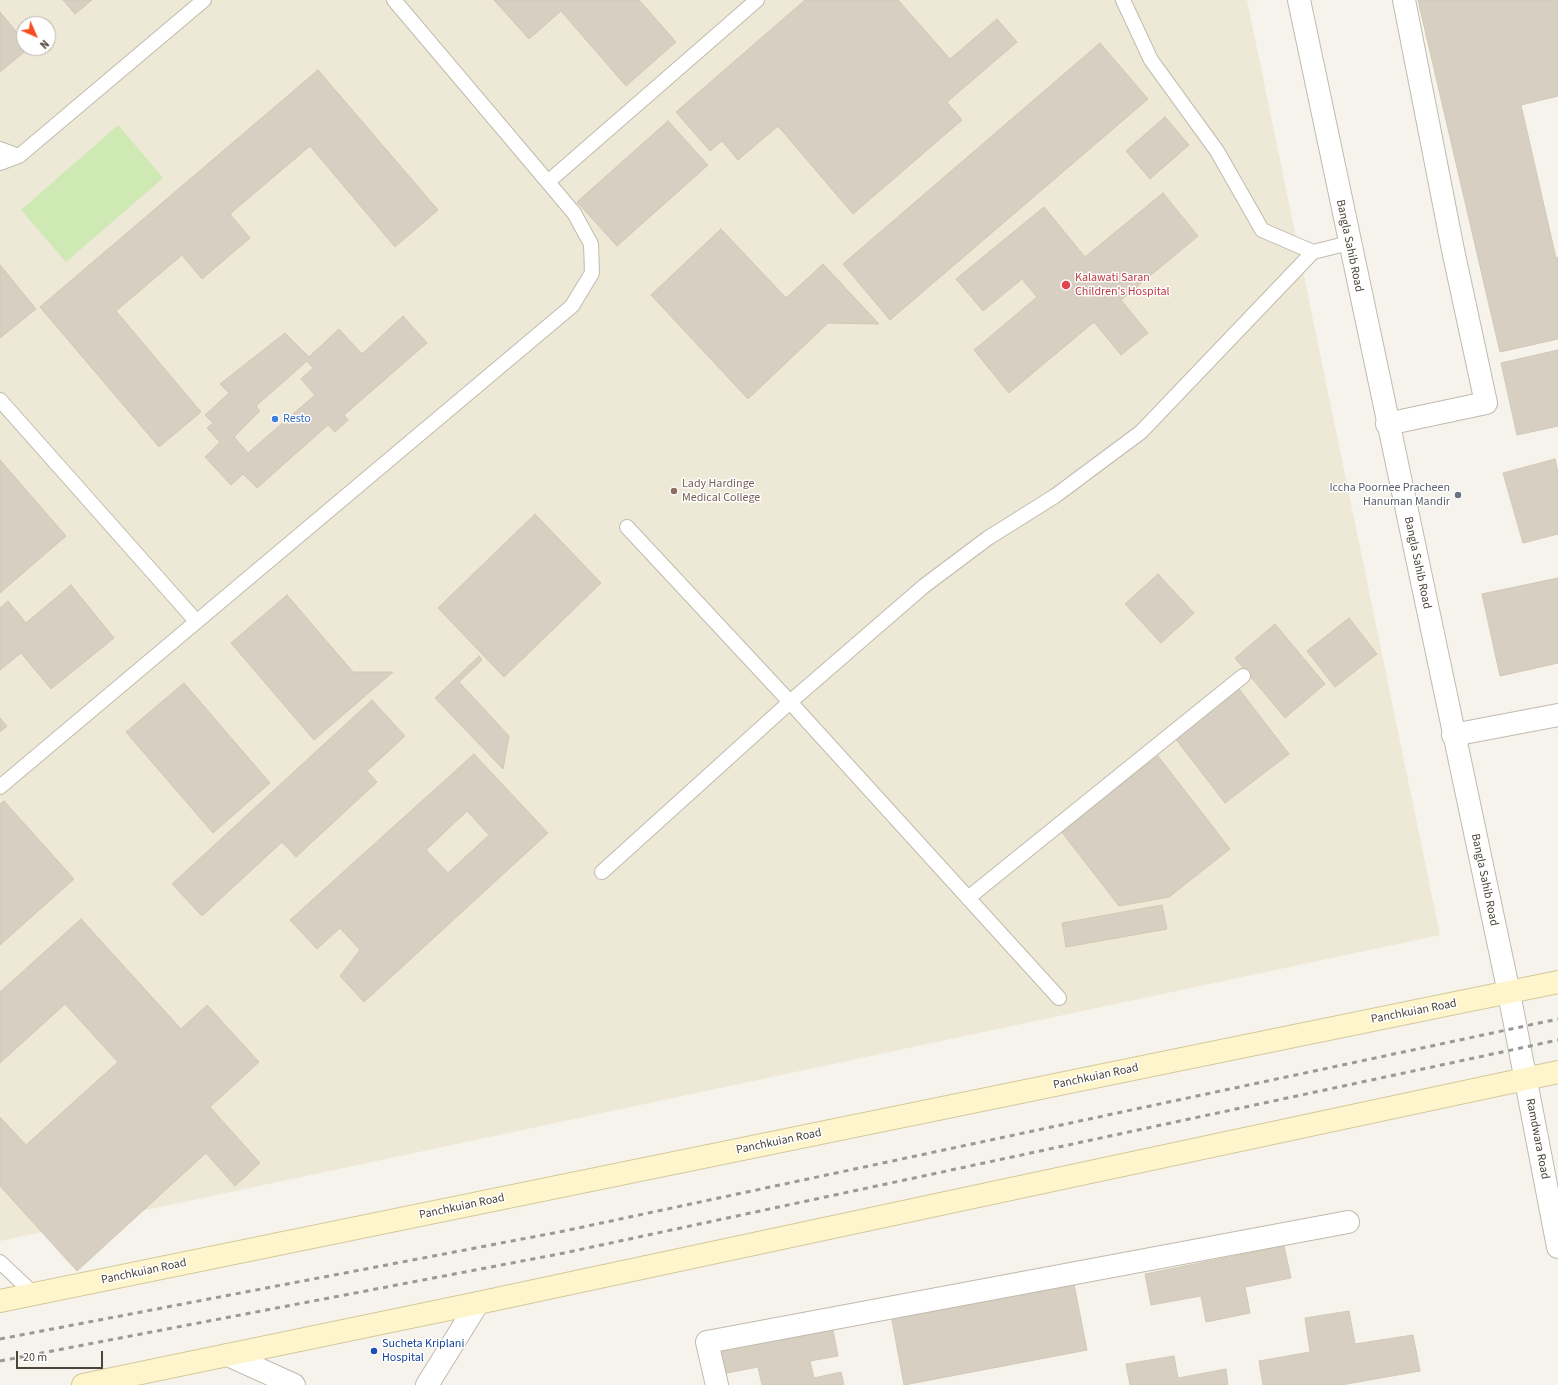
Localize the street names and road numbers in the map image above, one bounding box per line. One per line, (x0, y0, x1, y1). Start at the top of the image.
street label: Bangla Sahib Road (1332, 199, 1366, 293)
street label: Bangla Sahib Road (1400, 516, 1434, 610)
street label: Bangla Sahib Road (1467, 833, 1501, 927)
street label: Panchkuian Road (1370, 997, 1458, 1027)
street label: Panchkuian Road (1052, 1061, 1140, 1093)
street label: Ramdwara Road (1522, 1097, 1552, 1181)
street label: Panchkuian Road (735, 1126, 823, 1158)
street label: Panchkuian Road (418, 1191, 506, 1223)
street label: Panchkuian Road (100, 1256, 188, 1288)

